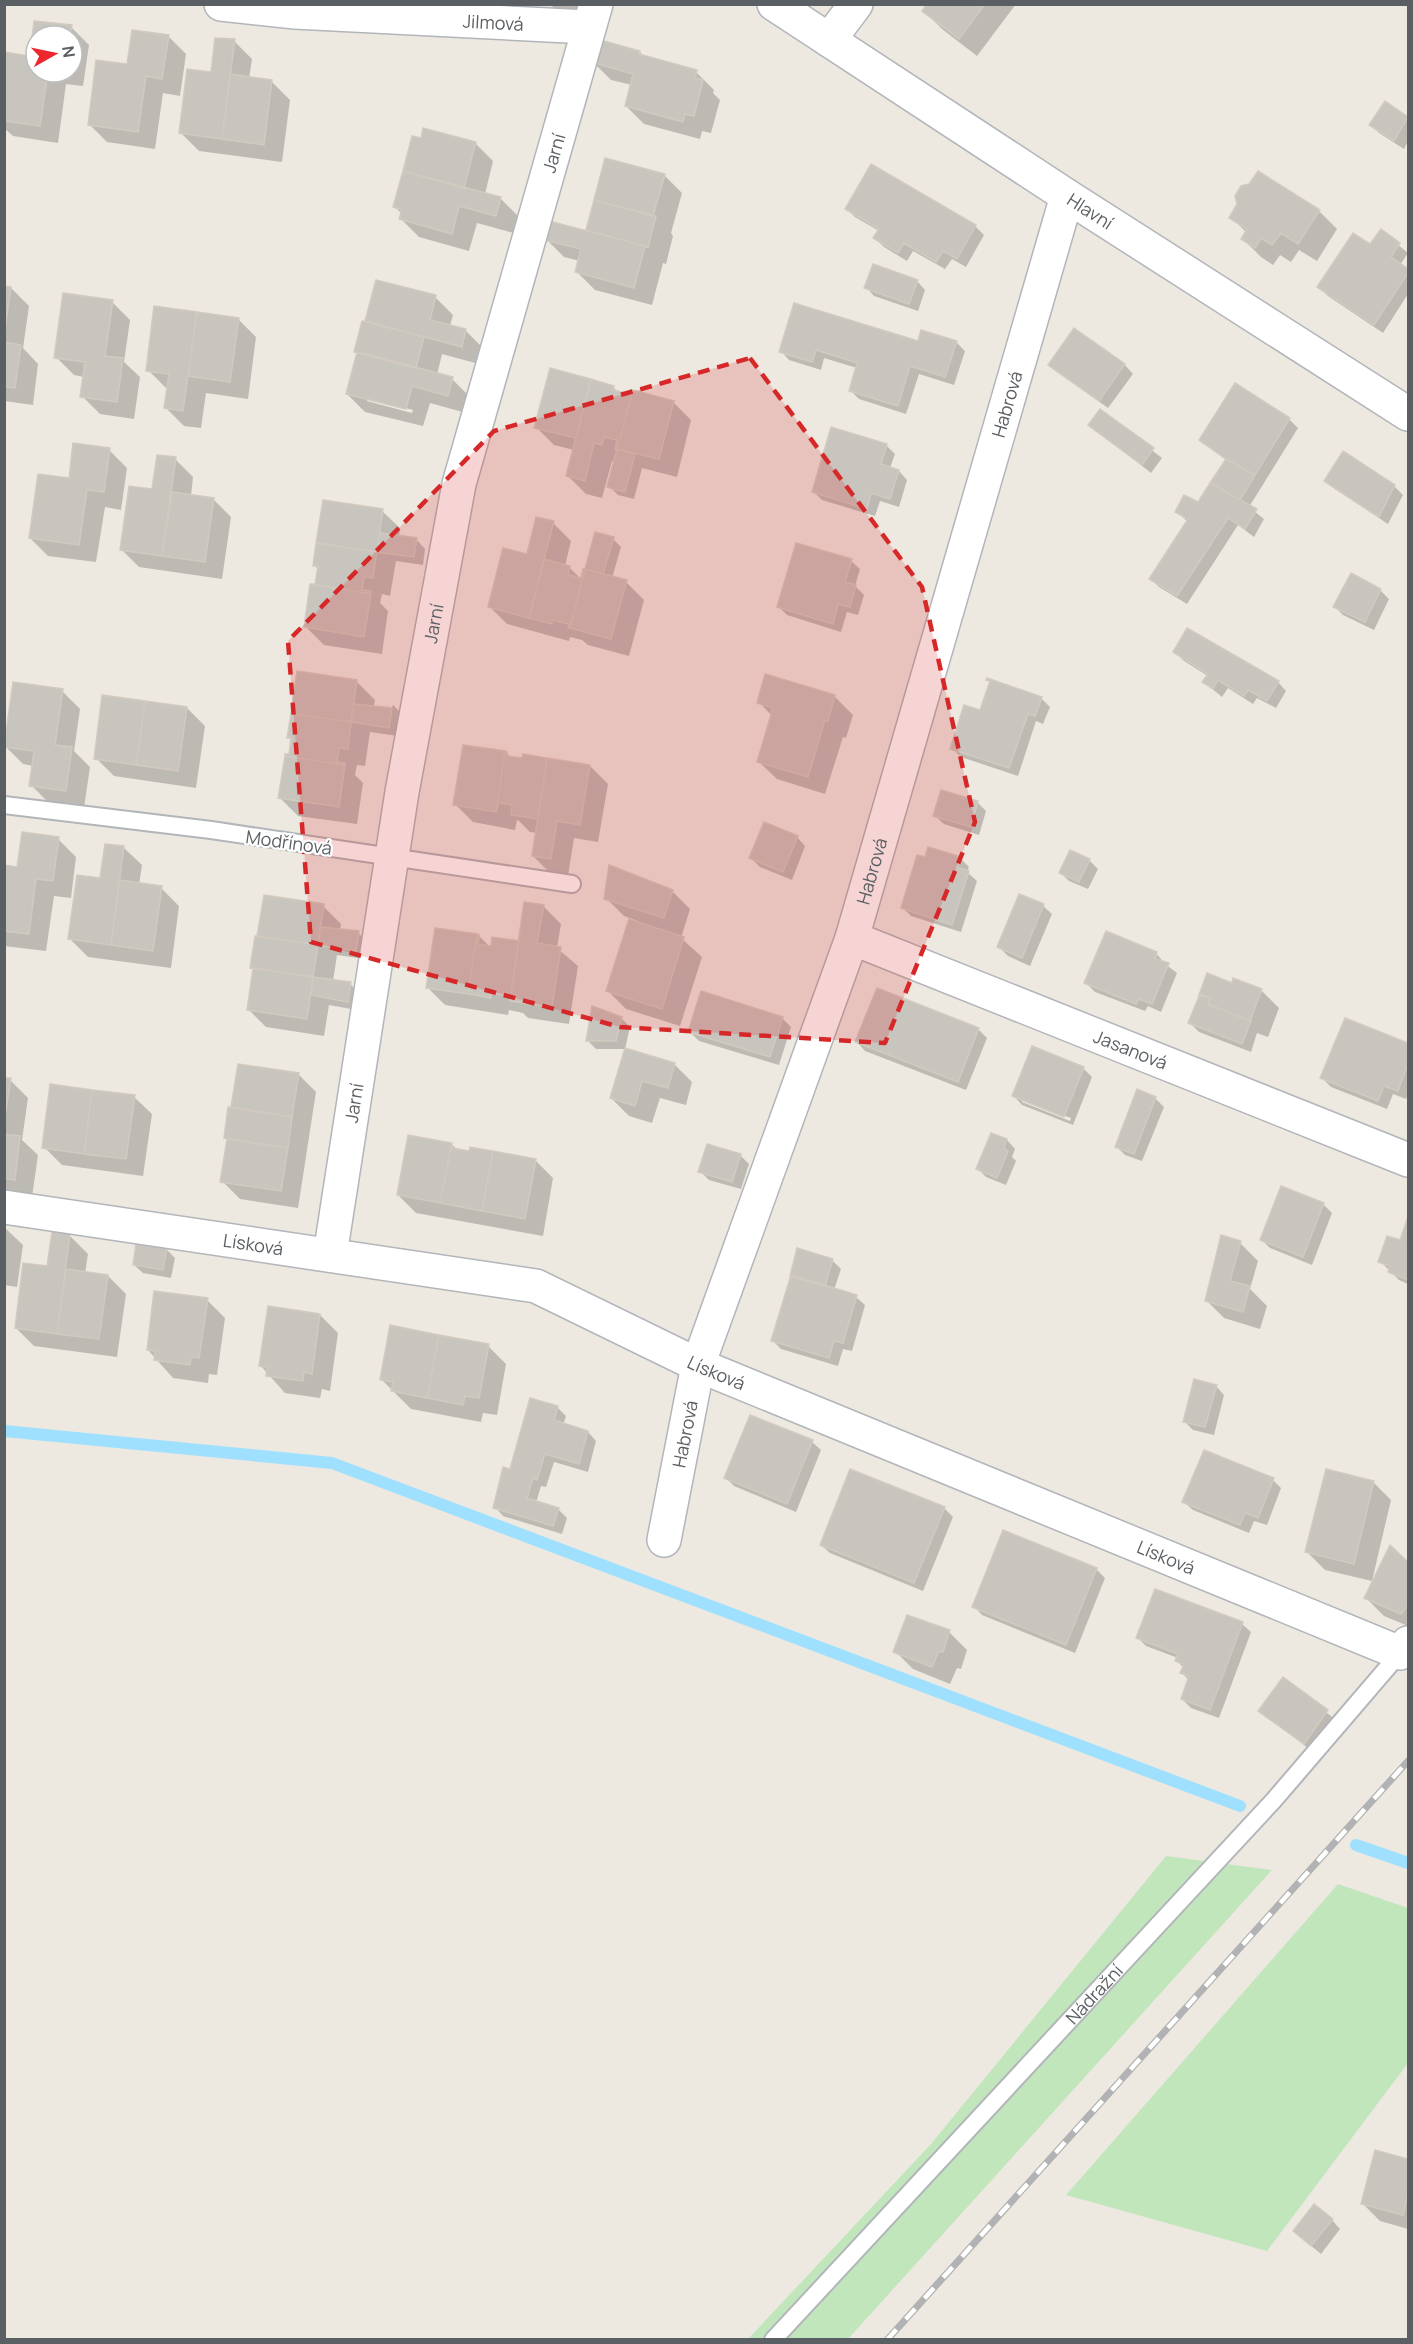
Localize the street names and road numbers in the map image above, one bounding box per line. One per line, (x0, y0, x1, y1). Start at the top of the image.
street label: Jilmová (462, 9, 524, 36)
street label: Jarní (536, 131, 570, 175)
street label: Hlavní (1063, 187, 1118, 235)
street label: Habrová (986, 368, 1028, 440)
street label: Jarní (418, 602, 449, 645)
street label: Modřínová (244, 824, 334, 860)
street label: Habrová (850, 835, 892, 907)
street label: Jasanová (1090, 1024, 1171, 1075)
street label: Jarní (339, 1081, 369, 1124)
street label: Lísková (222, 1228, 285, 1260)
street label: Lísková (683, 1350, 749, 1395)
street label: Habrová (666, 1398, 703, 1470)
street label: Lísková (1134, 1534, 1199, 1580)
street label: Nádražní (1060, 1959, 1128, 2029)

